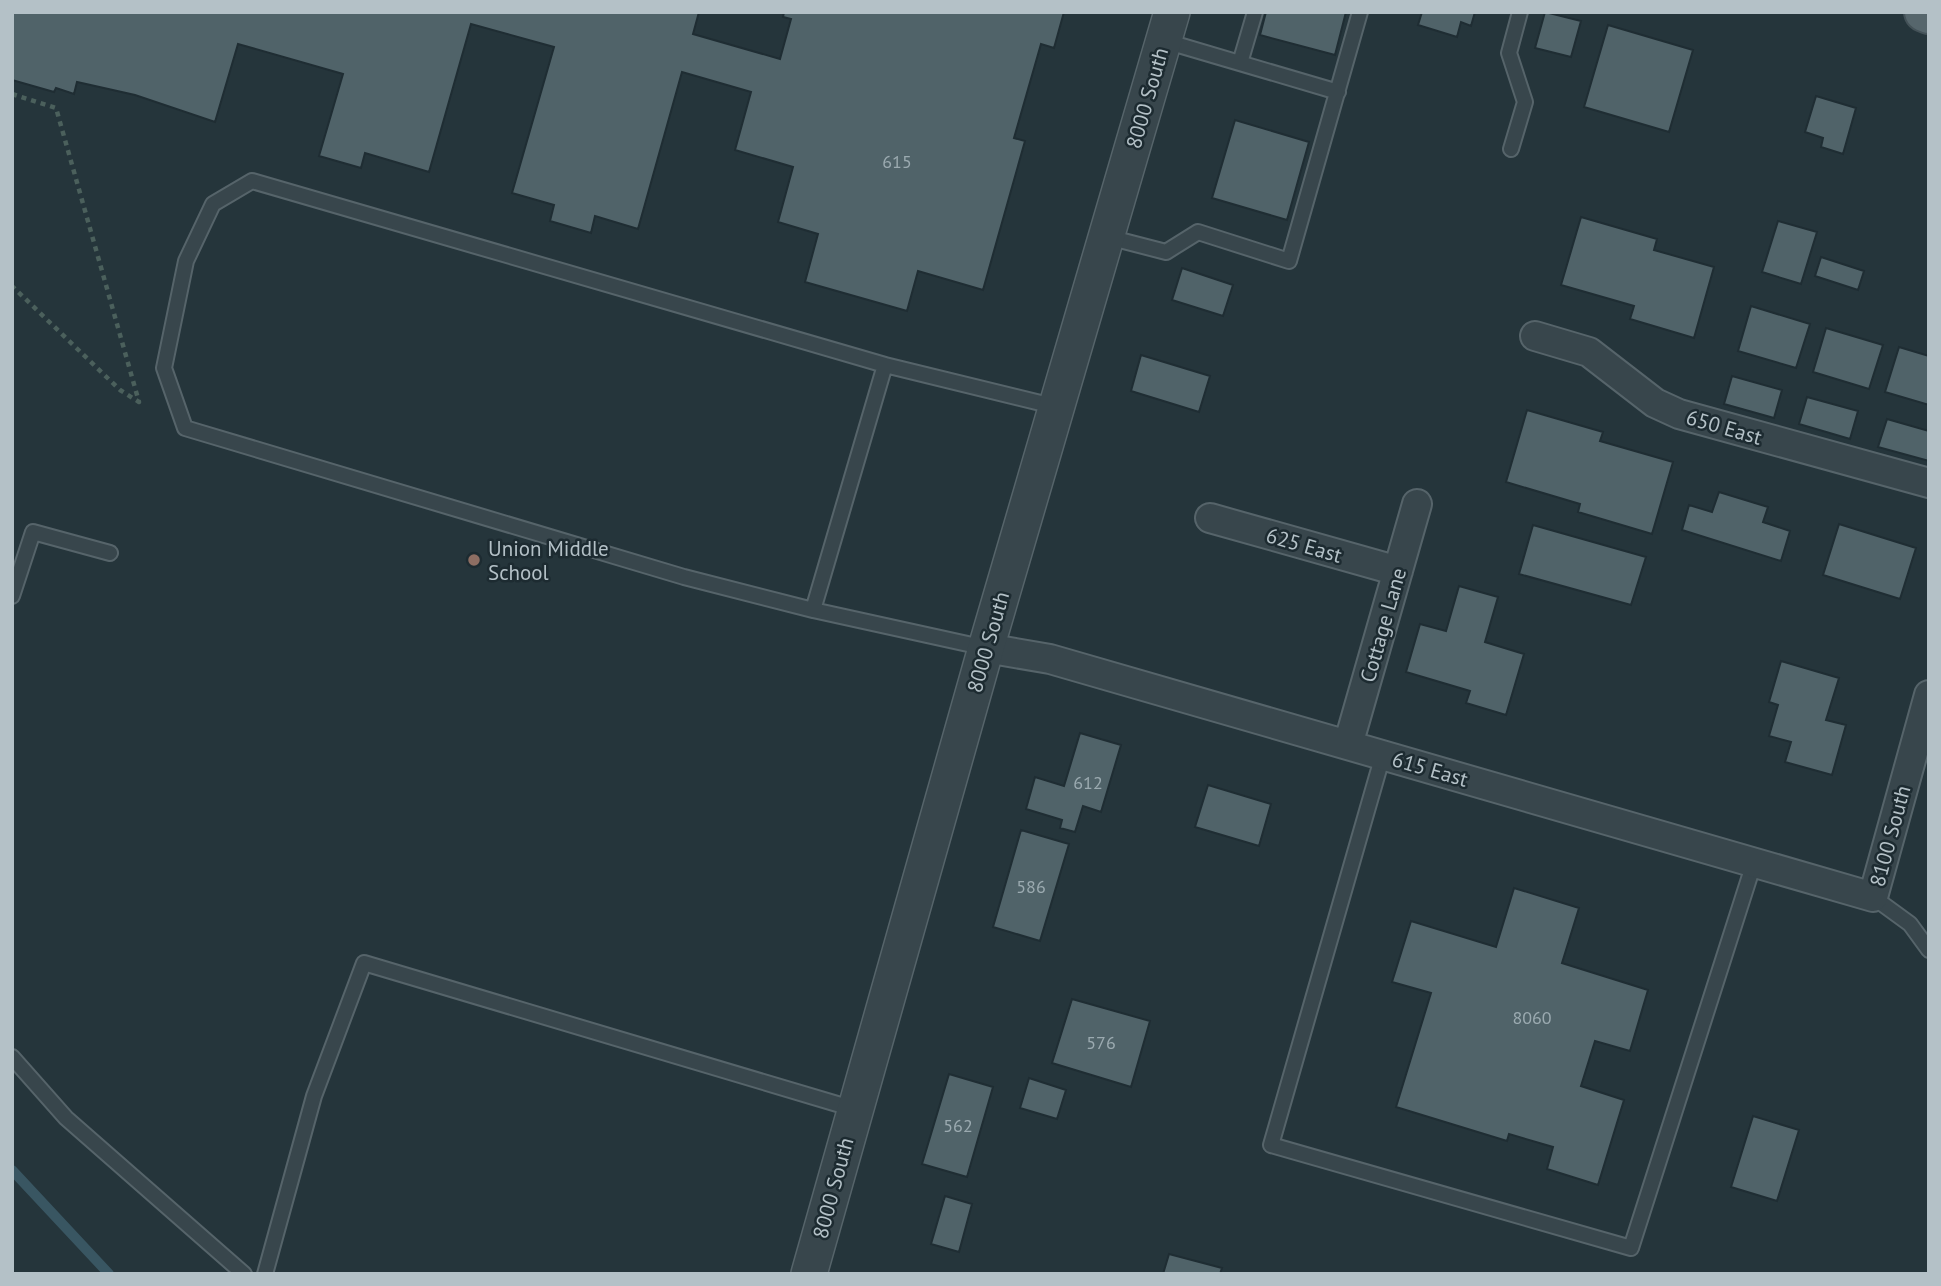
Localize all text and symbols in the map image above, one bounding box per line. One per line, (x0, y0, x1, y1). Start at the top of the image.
street label: 8000 South (1120, 44, 1174, 152)
house number: 615 (882, 150, 912, 173)
street label: 650 East (1683, 403, 1765, 451)
street label: 625 East (1263, 521, 1345, 569)
place label: Union Middle School (488, 535, 609, 586)
marker: Union Middle School (466, 552, 482, 568)
street label: Cottage Lane (1354, 565, 1412, 685)
street label: 8000 South (961, 588, 1015, 696)
street label: 615 East (1389, 745, 1471, 793)
house number: 612 (1073, 771, 1103, 794)
street label: 8100 South (1864, 782, 1916, 890)
house number: 586 (1016, 875, 1046, 898)
house number: 8060 (1512, 1006, 1552, 1029)
house number: 576 (1086, 1031, 1116, 1054)
house number: 562 (943, 1114, 973, 1137)
street label: 8000 South (807, 1134, 859, 1242)

